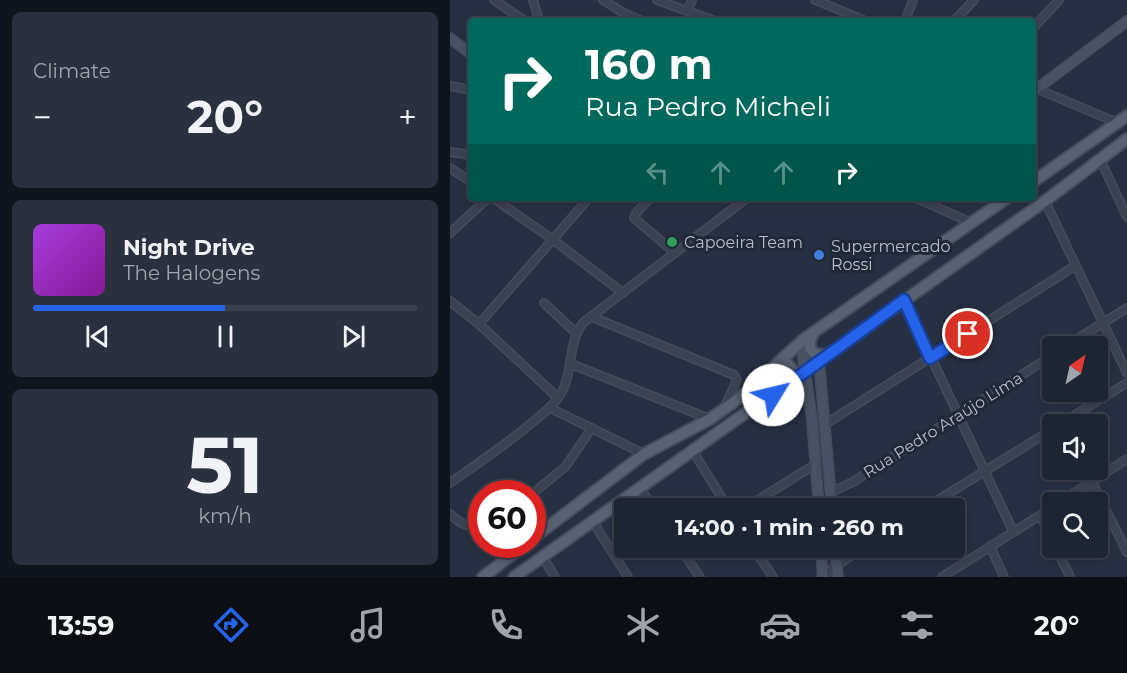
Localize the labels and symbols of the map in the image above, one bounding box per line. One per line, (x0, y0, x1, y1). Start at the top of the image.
place label: Capoeira Team (684, 233, 803, 252)
marker: Capoeira Team (665, 235, 679, 249)
place label: Supermercado Rossi (831, 237, 951, 274)
marker: Supermercado Rossi (812, 248, 826, 262)
pin (942, 308, 993, 359)
north arrow (1042, 336, 1108, 402)
position arrow (741, 363, 805, 427)
street label: Rua Pedro Araújo Lima (860, 368, 1026, 482)
speed limit sign: 60 (468, 480, 546, 558)

